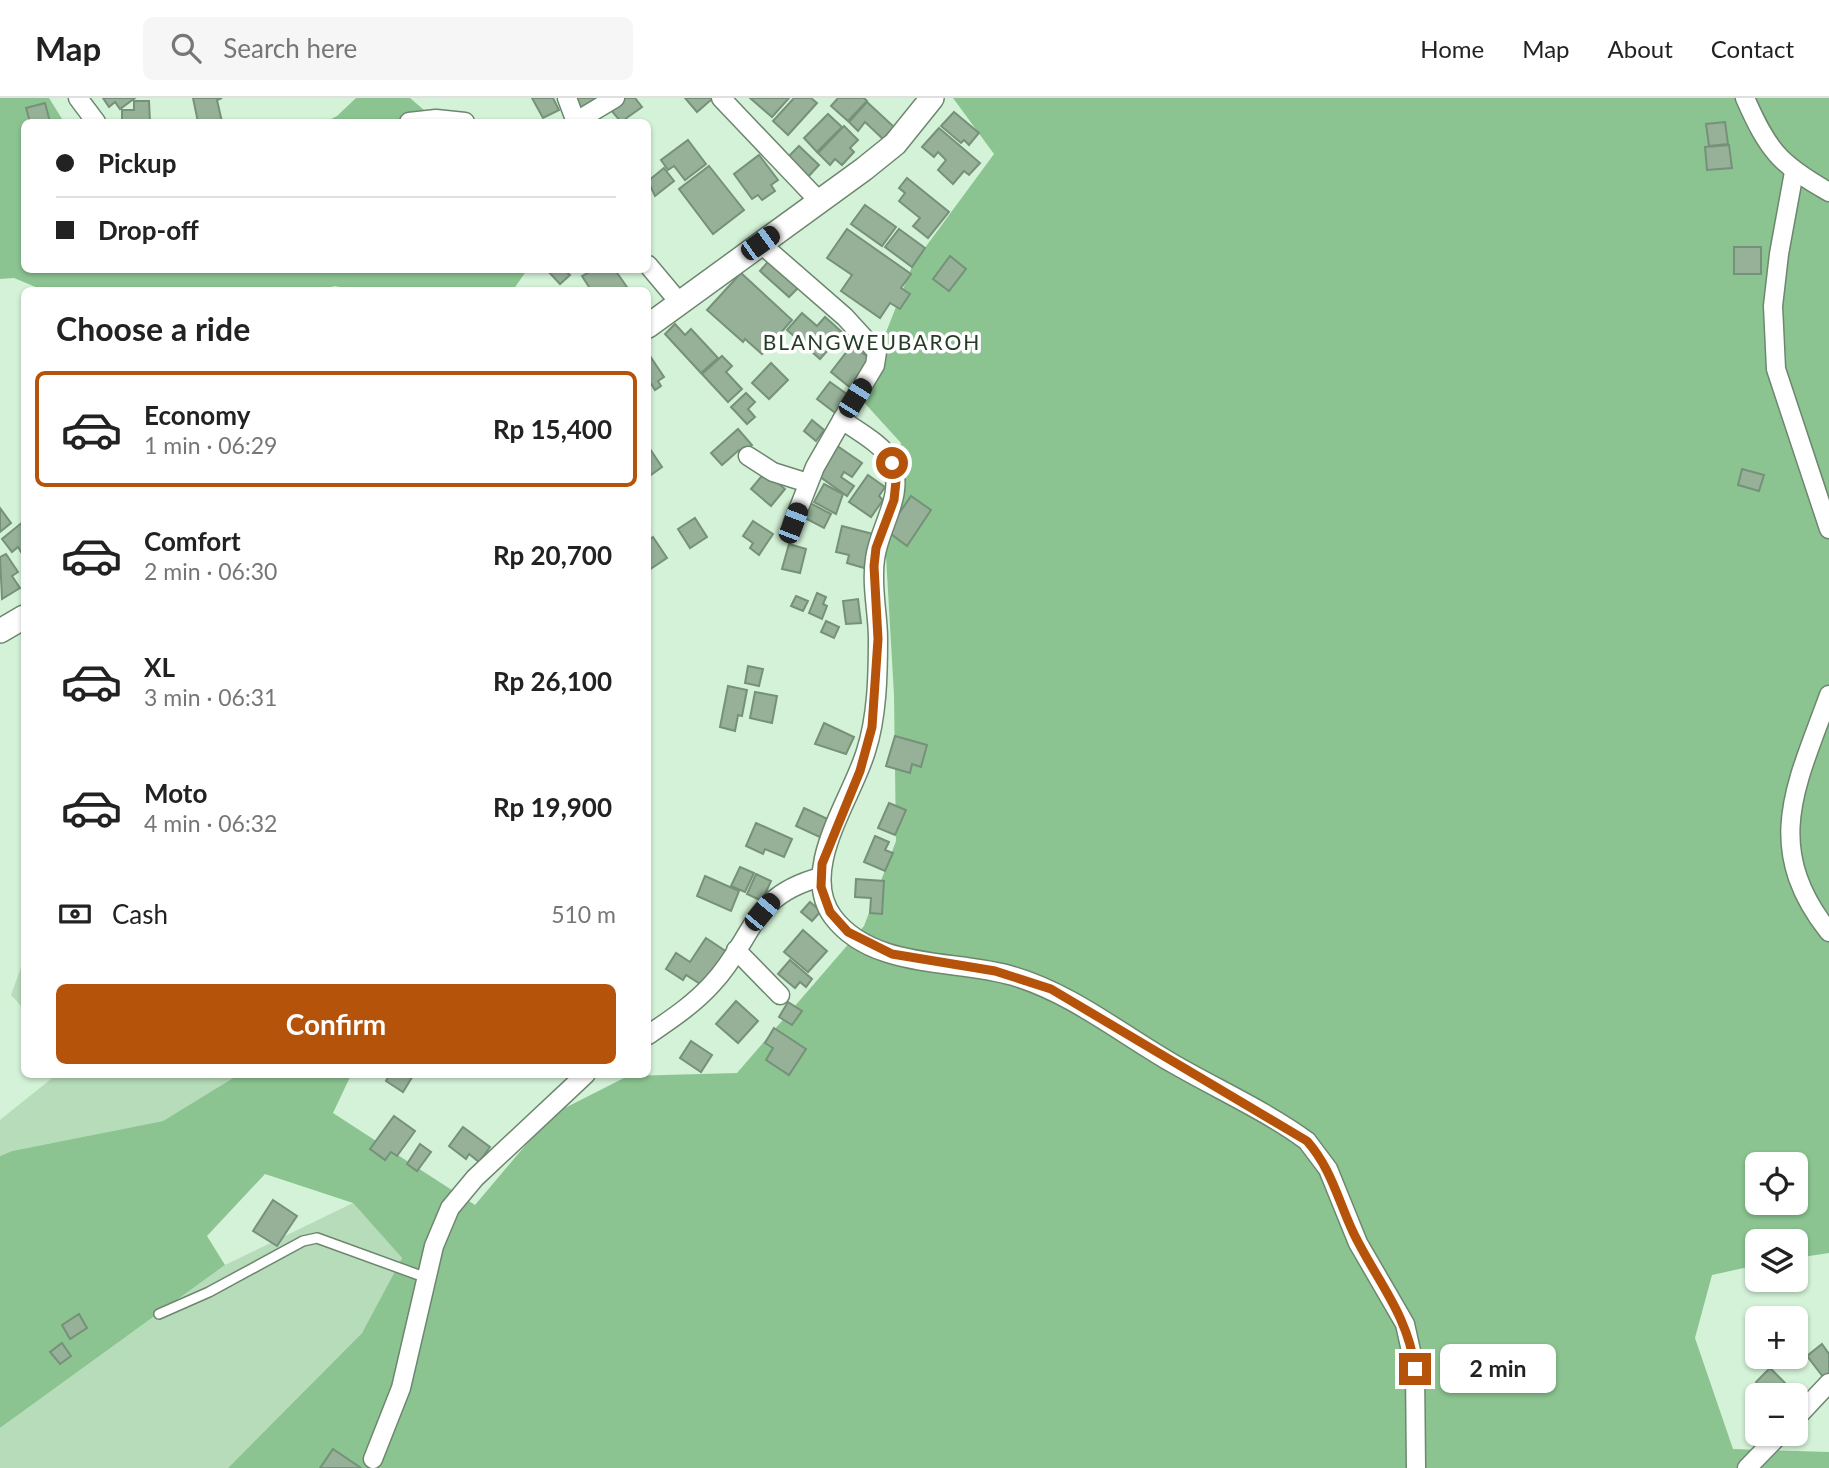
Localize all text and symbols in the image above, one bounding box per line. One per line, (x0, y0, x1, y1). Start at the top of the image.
search box (143, 17, 633, 80)
text: Map (35, 28, 101, 68)
icon: search (167, 29, 205, 67)
text: Search here (223, 32, 357, 64)
text: Home (1420, 34, 1484, 63)
text: Map (1522, 34, 1570, 63)
text: About (1608, 34, 1673, 63)
text: Contact (1711, 34, 1794, 63)
text: Pickup (98, 147, 177, 179)
text: Drop-off (98, 214, 199, 246)
car (737, 222, 784, 264)
text: Choose a ride (56, 309, 250, 348)
district label: BLANGWEUBAROH (763, 329, 981, 354)
car (835, 375, 876, 421)
icon: car (60, 398, 123, 461)
text: Economy (144, 399, 250, 431)
text: Rp 15,400 (493, 413, 612, 445)
text: 1 min · 06:29 (144, 431, 277, 459)
route start (876, 447, 908, 479)
car (776, 500, 811, 546)
icon: car (60, 524, 123, 587)
text: Comfort (144, 525, 241, 557)
text: Rp 20,700 (493, 539, 612, 571)
text: 2 min · 06:30 (144, 557, 277, 585)
icon: car (60, 650, 123, 713)
text: XL (144, 651, 175, 683)
text: Rp 26,100 (493, 665, 612, 697)
text: 3 min · 06:31 (144, 683, 277, 711)
icon: car (60, 776, 123, 839)
text: Moto (144, 777, 207, 809)
text: Rp 19,900 (493, 791, 612, 823)
text: 4 min · 06:32 (144, 809, 277, 837)
car (741, 889, 784, 935)
icon: cash (56, 895, 94, 933)
text: Cash (112, 898, 168, 930)
text: 510 m (551, 900, 616, 928)
button: Confirm (56, 984, 616, 1064)
map controls (1745, 1152, 1808, 1446)
button: locate (1745, 1152, 1808, 1215)
button: layers (1745, 1229, 1808, 1292)
button: + (1745, 1306, 1808, 1369)
callout: 2 min (1440, 1344, 1555, 1394)
route end (1399, 1353, 1431, 1385)
text: 2 min (1469, 1354, 1527, 1382)
button: − (1745, 1383, 1808, 1446)

